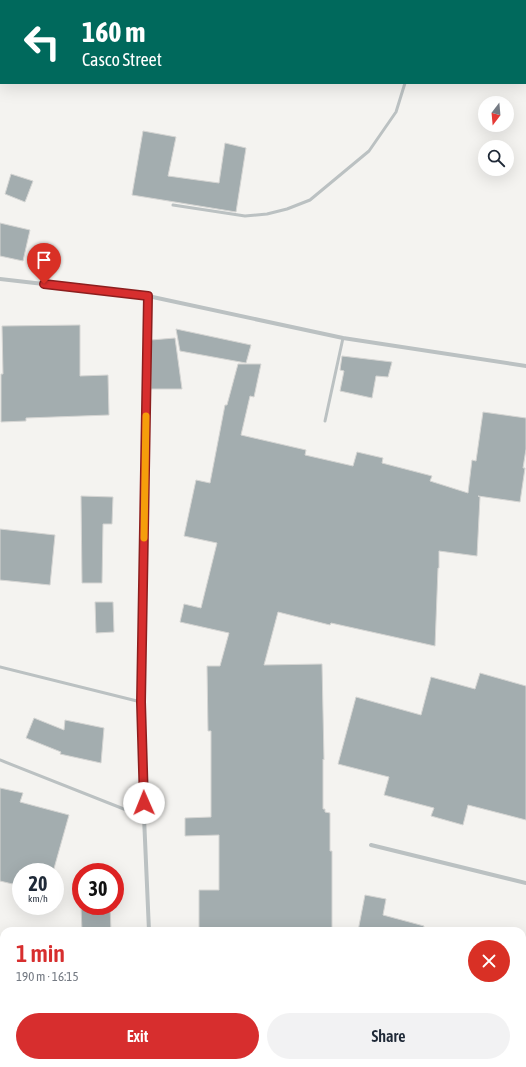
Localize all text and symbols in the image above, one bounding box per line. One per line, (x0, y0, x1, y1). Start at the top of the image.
icon: left (16, 16, 68, 68)
text: 160 m (82, 16, 145, 48)
text: Casco Street (82, 49, 162, 70)
north arrow (478, 96, 514, 132)
map controls (478, 96, 514, 176)
button: search (478, 140, 514, 176)
pin (27, 243, 61, 284)
icon: arrive (33, 249, 55, 271)
position arrow (123, 782, 165, 824)
speed limit sign: 30 (72, 863, 124, 915)
text: 20 (29, 872, 47, 895)
text: km/h (28, 893, 48, 904)
text: 1 min (16, 940, 65, 967)
button: close (468, 940, 510, 982)
text: 190 m · 16:15 (16, 969, 79, 984)
button: Exit (16, 1013, 259, 1059)
button: Share (267, 1013, 510, 1059)

